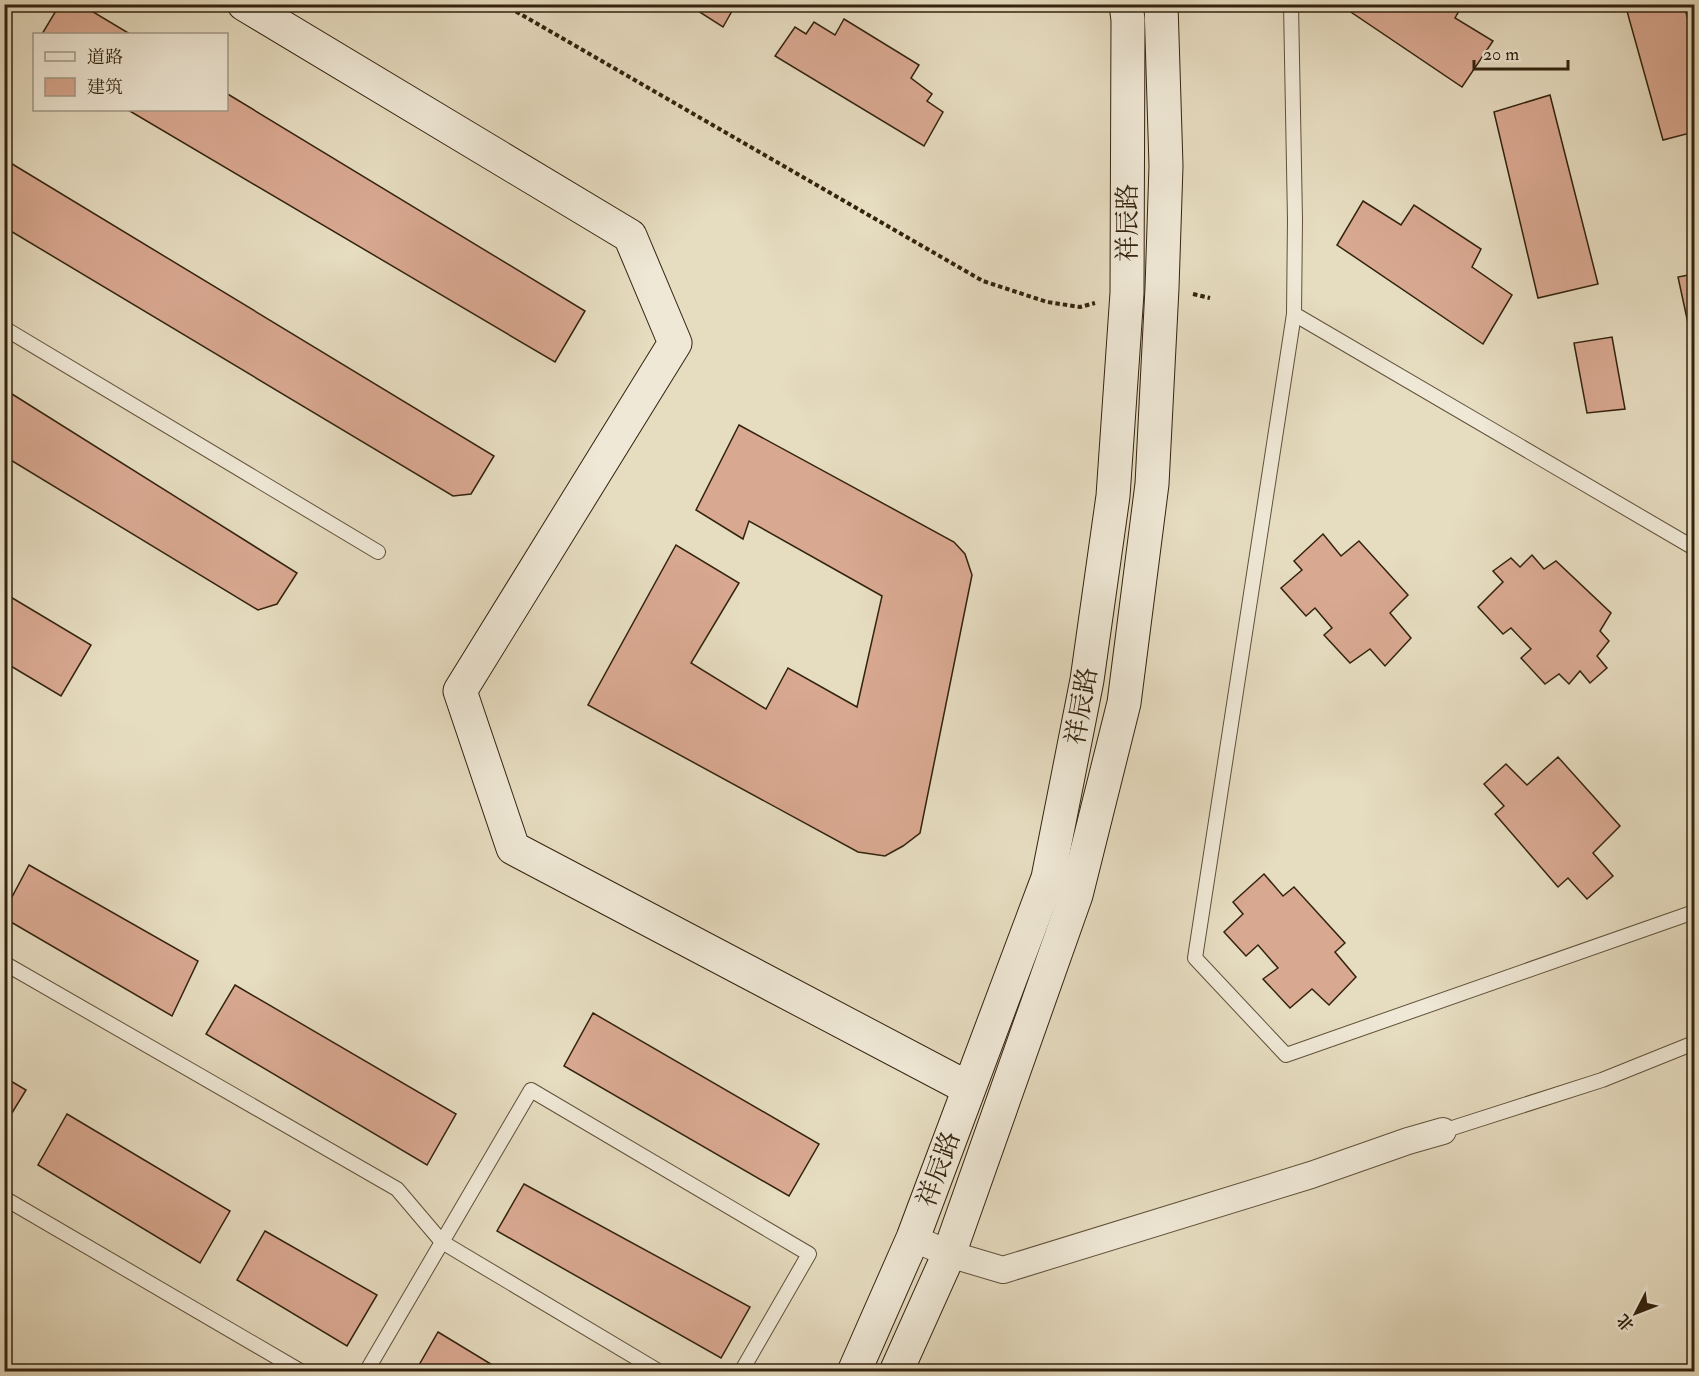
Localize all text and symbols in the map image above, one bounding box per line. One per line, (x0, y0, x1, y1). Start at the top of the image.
legend (33, 33, 228, 111)
scale bar (1474, 33, 1568, 71)
text: 20 m (1483, 43, 1519, 66)
text: 道路 (87, 46, 123, 69)
text: 建筑 (87, 76, 123, 99)
street label: 祥辰路 (1112, 184, 1144, 262)
street label: 祥辰路 (1059, 665, 1105, 747)
street label: 祥辰路 (911, 1127, 967, 1211)
north arrow (1606, 1283, 1666, 1343)
text: 北 (1613, 1310, 1638, 1335)

